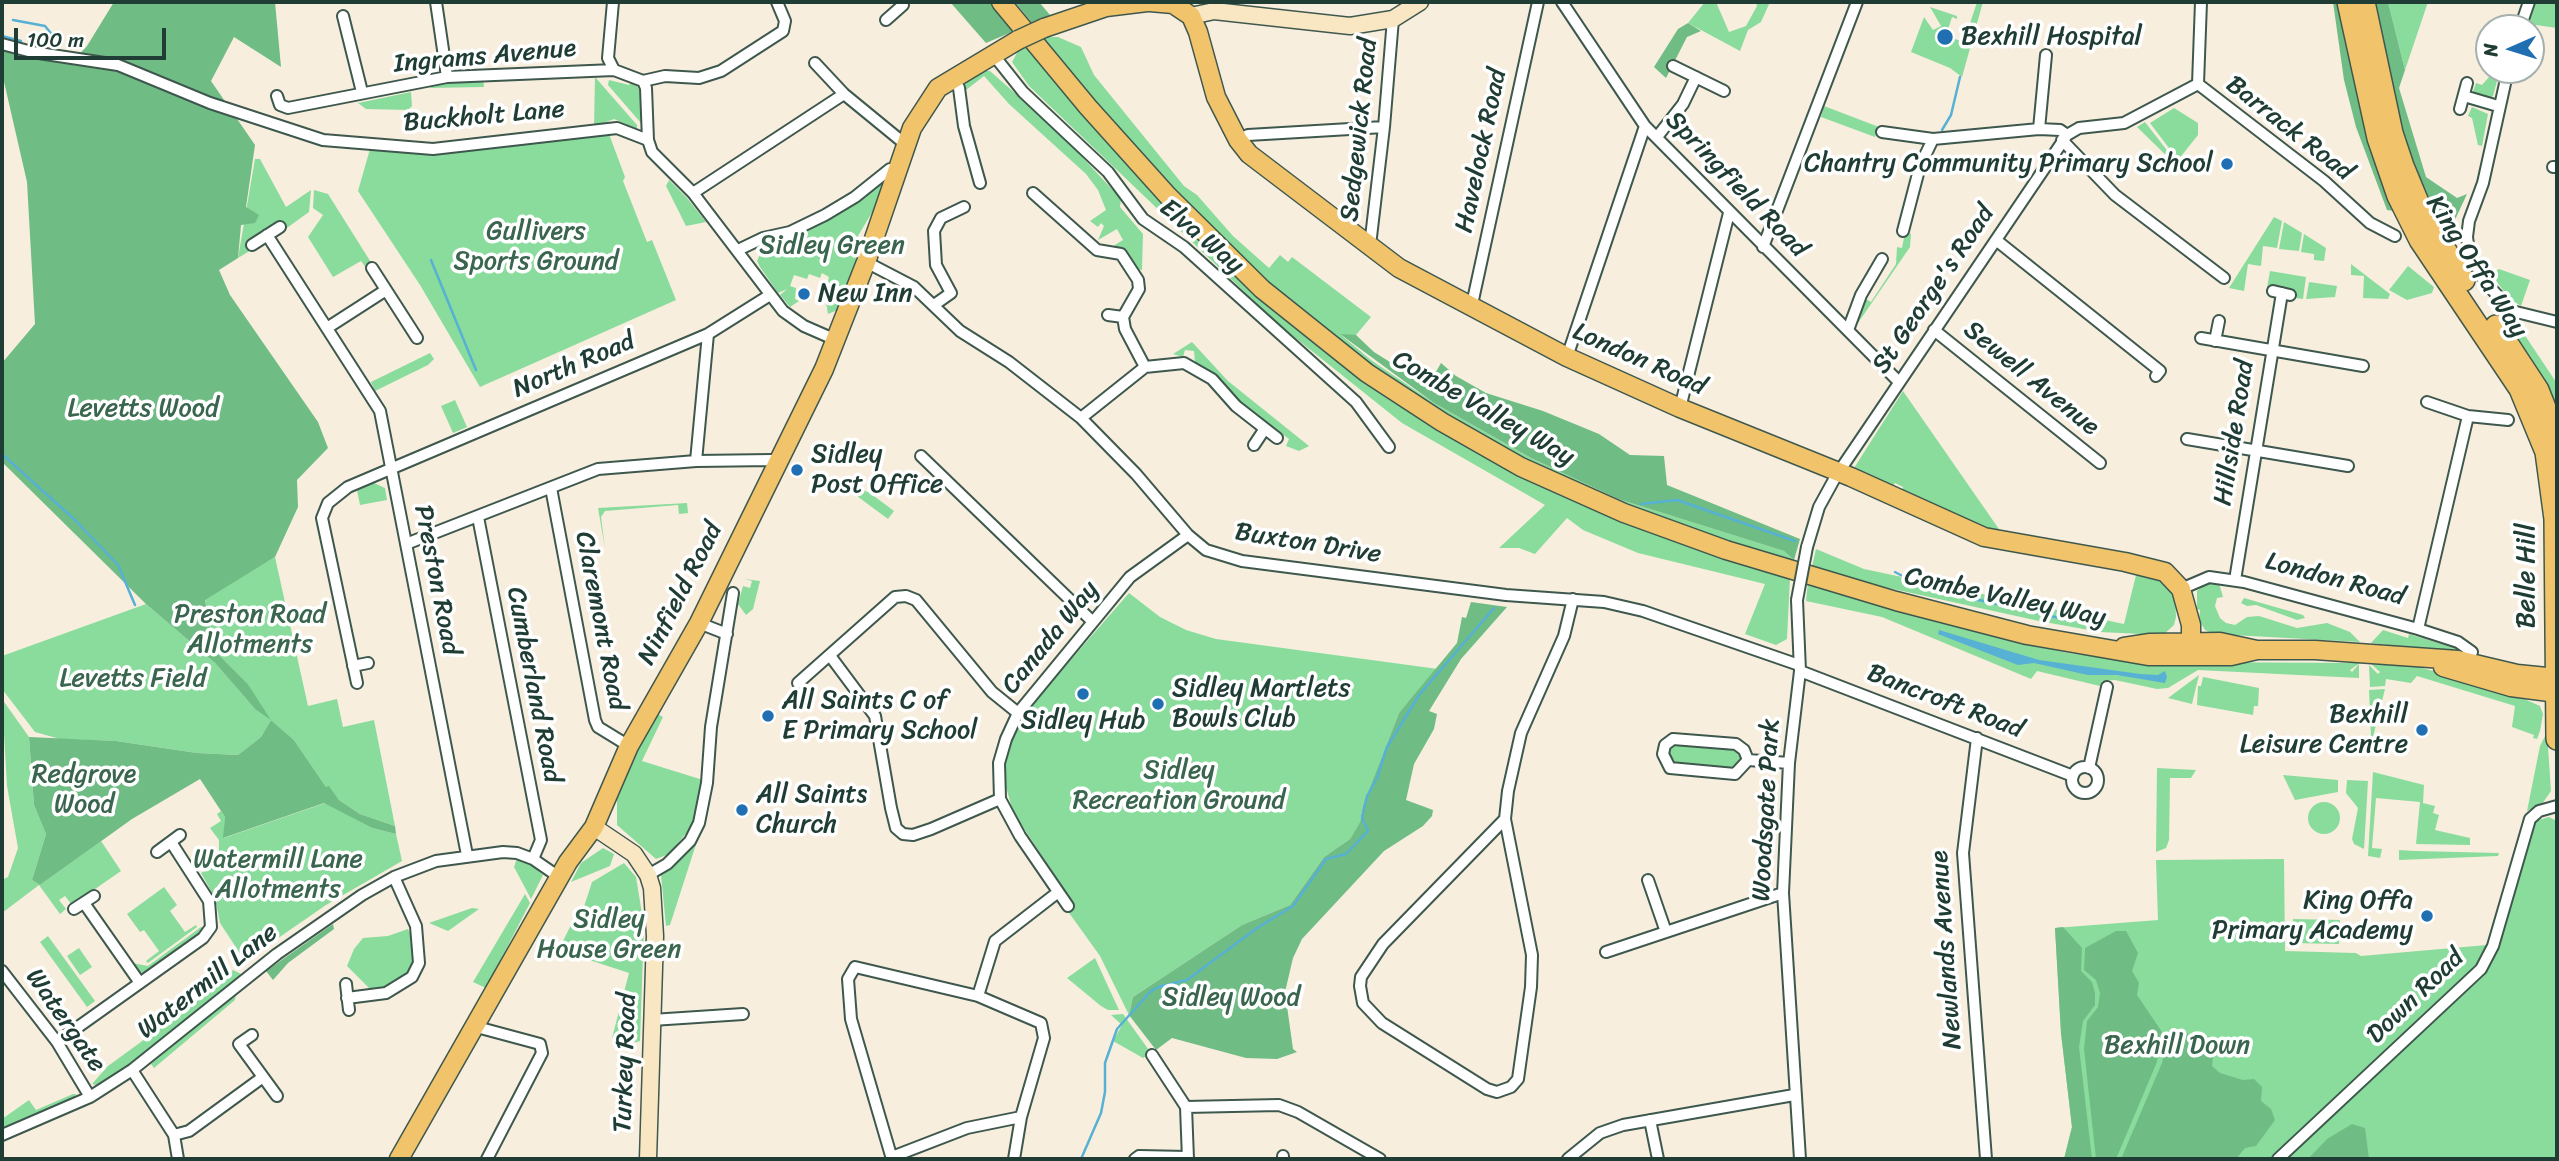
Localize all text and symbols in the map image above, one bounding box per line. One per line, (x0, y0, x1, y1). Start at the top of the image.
scale bar (18, 14, 170, 58)
north arrow (2475, 14, 2545, 84)
text: 100 m (27, 21, 84, 59)
place label: Bexhill Hospital (1961, 21, 2142, 53)
marker: Bexhill Hospital (1935, 27, 1955, 47)
street label: Ingrams Avenue (393, 33, 577, 81)
street label: Sedgewick Road (1335, 37, 1385, 223)
text: N (2474, 43, 2507, 57)
street label: Havelock Road (1449, 66, 1515, 236)
street label: Barrack Road (2219, 70, 2359, 188)
street label: Buckholt Lane (402, 94, 566, 140)
street label: Springfield Road (1658, 105, 1814, 265)
place label: Chantry Community Primary School (1804, 148, 2213, 180)
marker: Chantry Community Primary School (2219, 156, 2235, 172)
street label: King Offa Way (2418, 190, 2534, 344)
street label: Elva Way (1153, 193, 1249, 281)
street label: St George's Road (1866, 200, 2002, 380)
park label: Gullivers Sports Ground (454, 216, 618, 278)
park label: Sidley Green (759, 230, 905, 262)
place label: New Inn (818, 278, 912, 310)
marker: New Inn (796, 286, 812, 302)
street label: Sewell Avenue (1957, 315, 2105, 443)
street label: London Road (1567, 317, 1711, 403)
street label: North Road (508, 326, 640, 406)
street label: Combe Valley Way (1386, 344, 1580, 474)
street label: Hillside Road (2208, 358, 2262, 508)
park label: Levetts Wood (67, 393, 219, 425)
place label: Sidley Post Office (811, 439, 943, 500)
marker: Sidley Post Office (789, 462, 805, 478)
street label: Preston Road (406, 502, 466, 658)
street label: Buxton Drive (1233, 517, 1383, 571)
street label: Ninfield Road (632, 518, 730, 670)
street label: Belle Hill (2511, 523, 2543, 629)
street label: Claremont Road (567, 529, 633, 713)
street label: London Road (2262, 546, 2408, 614)
street label: Combe Valley Way (1902, 561, 2108, 635)
street label: Canada Way (996, 575, 1106, 701)
street label: Cumberland Road (499, 584, 567, 786)
park label: Preston Road Allotments (174, 599, 326, 660)
street label: Bancroft Road (1863, 658, 2027, 746)
park label: Levetts Field (60, 663, 206, 695)
place label: Sidley Martlets Bowls Club (1172, 673, 1350, 734)
place label: All Saints C of E Primary School (782, 685, 977, 746)
marker: Sidley Hub (1075, 686, 1091, 702)
marker: Sidley Martlets Bowls Club (1150, 696, 1166, 712)
place label: Bexhill Leisure Centre (2240, 699, 2408, 760)
place label: Sidley Hub (1021, 705, 1145, 737)
marker: All Saints C of E Primary School (760, 708, 776, 724)
street label: Woodsgate Park (1747, 718, 1787, 902)
marker: Bexhill Leisure Centre (2414, 722, 2430, 738)
park label: Sidley Recreation Ground (1073, 755, 1285, 816)
park label: Redgrove Wood (32, 759, 136, 820)
place label: All Saints Church (756, 779, 867, 840)
marker: All Saints Church (734, 802, 750, 818)
park label: Watermill Lane Allotments (193, 844, 363, 906)
street label: Newlands Avenue (1924, 849, 1970, 1051)
place label: King Offa Primary Academy (2212, 885, 2413, 946)
park label: Sidley House Green (537, 904, 681, 965)
marker: King Offa Primary Academy (2419, 908, 2435, 924)
street label: Watermill Lane (132, 917, 284, 1047)
street label: Down Road (2361, 943, 2471, 1051)
street label: Watergate (18, 963, 112, 1079)
park label: Sidley Wood (1162, 982, 1300, 1014)
street label: Turkey Road (608, 993, 644, 1133)
park label: Bexhill Down (2104, 1030, 2250, 1062)

